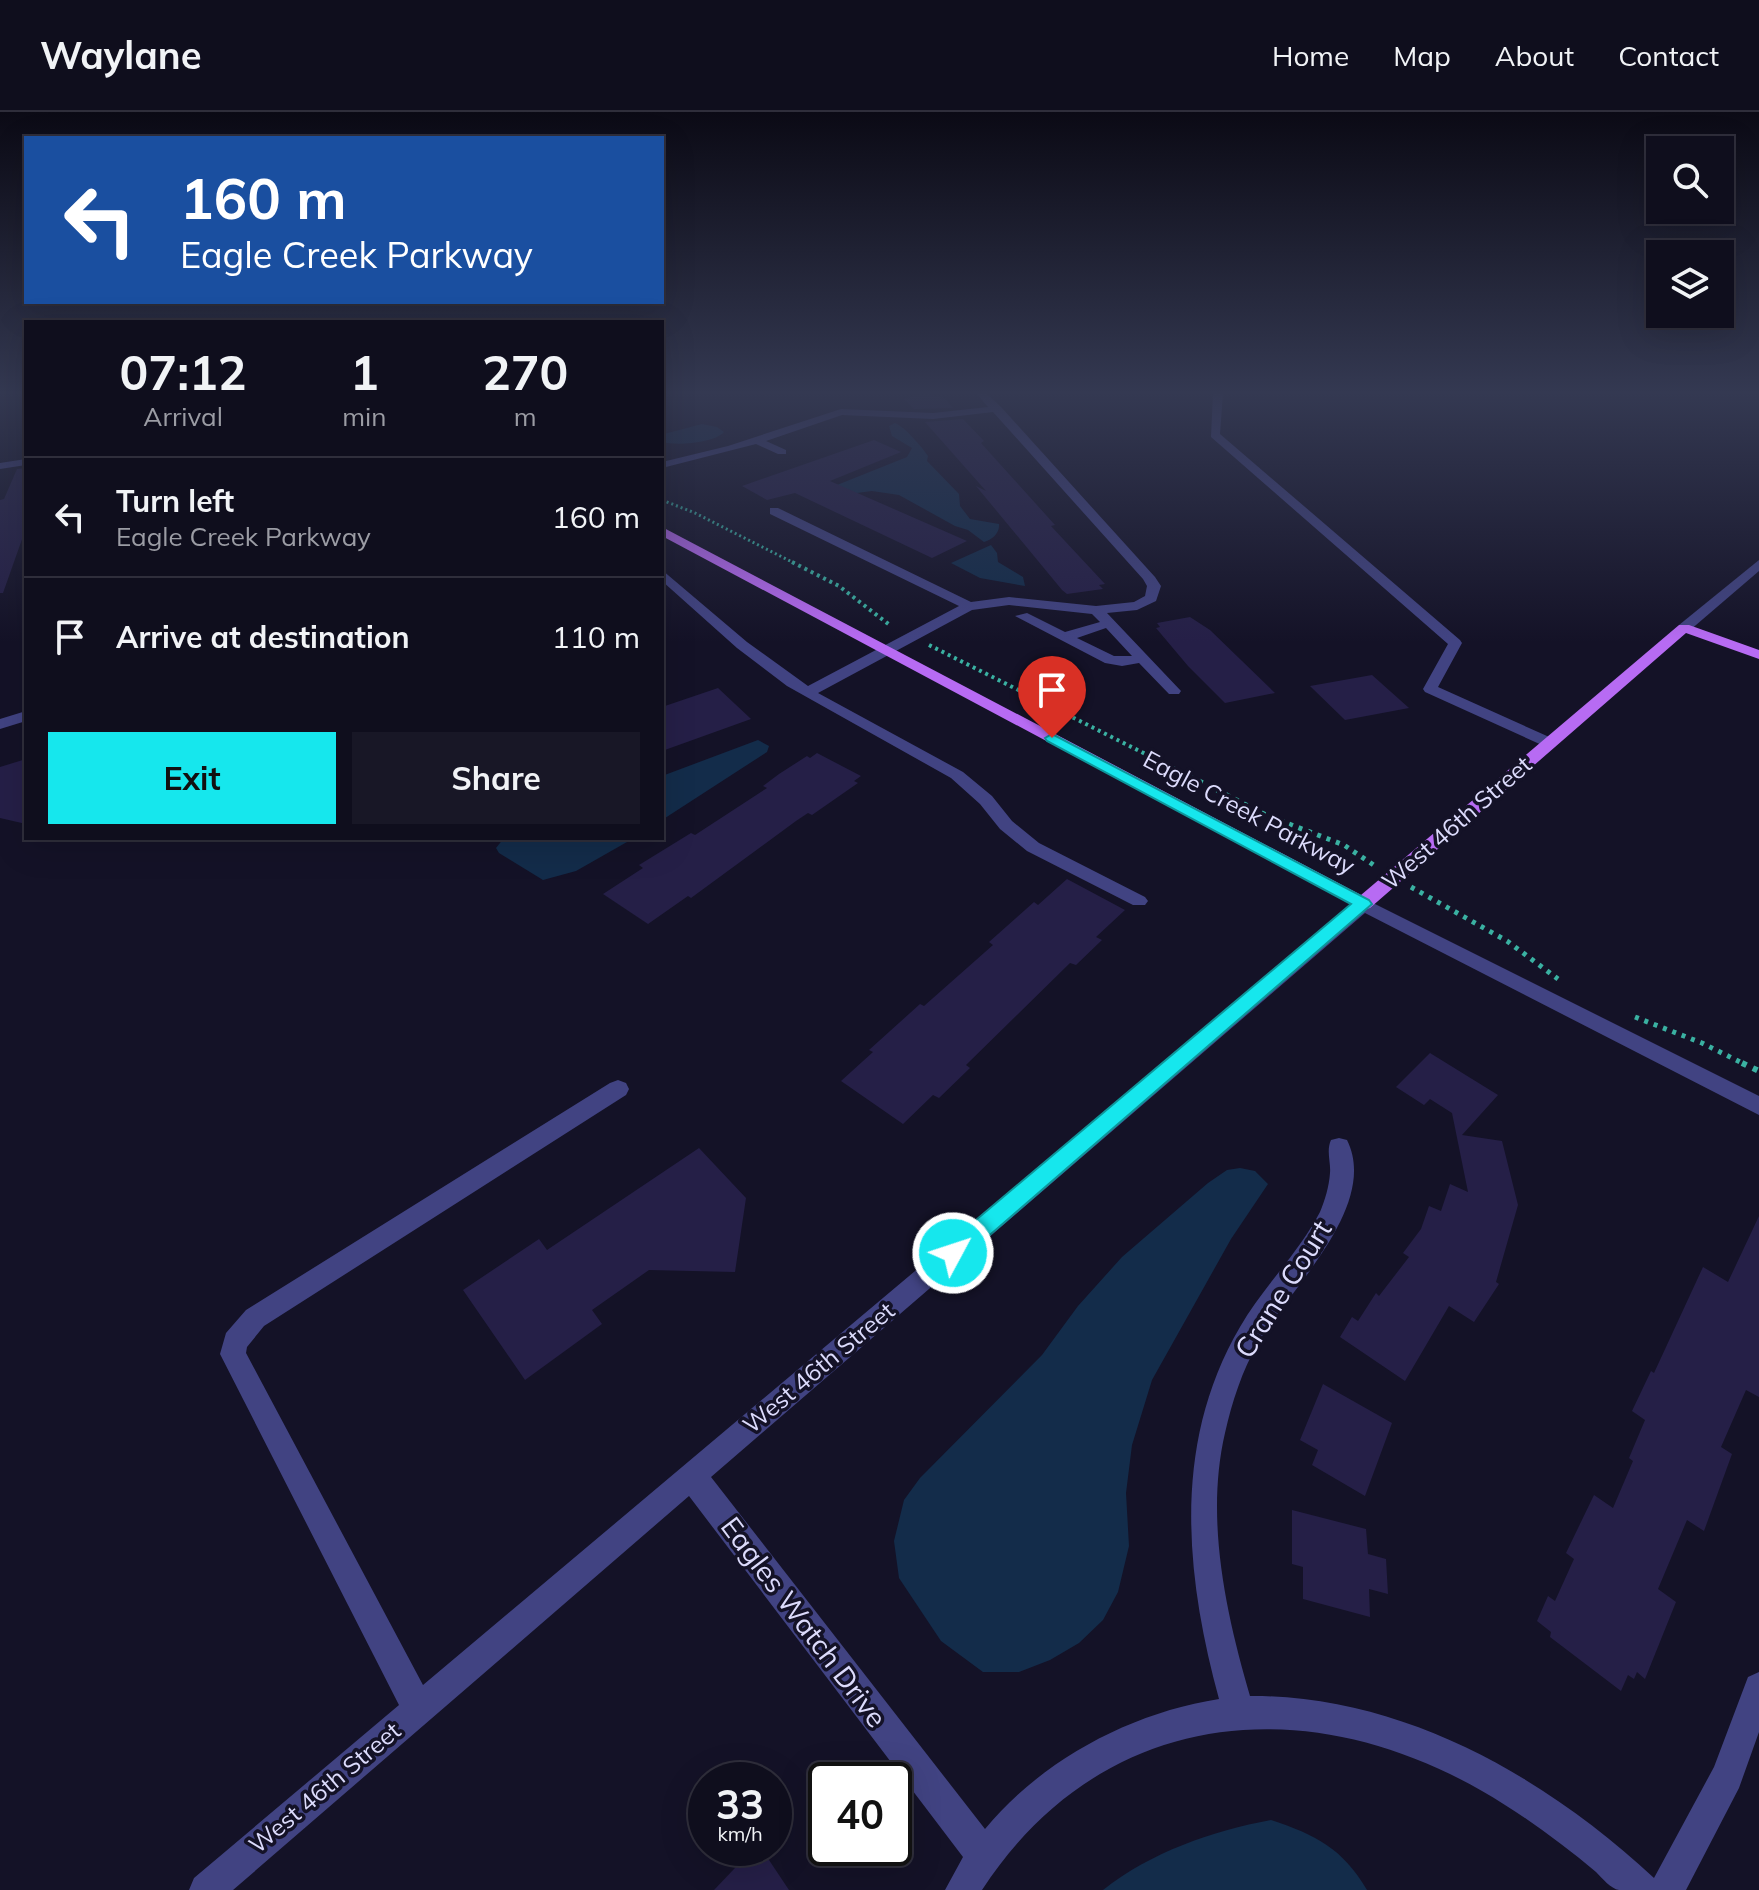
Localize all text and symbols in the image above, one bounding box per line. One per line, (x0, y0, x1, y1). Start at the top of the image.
text: Waylane (40, 31, 202, 79)
text: Home (1272, 38, 1349, 73)
text: Map (1393, 38, 1451, 73)
text: About (1495, 38, 1574, 73)
text: Contact (1618, 38, 1719, 73)
map controls (1646, 136, 1734, 328)
button: search (1646, 136, 1734, 224)
text: 160 m (180, 163, 347, 233)
icon: left (48, 168, 152, 272)
text: Eagle Creek Parkway (180, 232, 533, 277)
button: layers (1646, 240, 1734, 328)
text: 07:12 (120, 342, 247, 402)
text: 1 (350, 342, 379, 402)
text: 270 (482, 342, 568, 402)
text: Arrival (143, 400, 223, 433)
text: min (342, 400, 386, 433)
text: m (514, 400, 537, 433)
text: Turn left (116, 482, 234, 520)
icon: left (48, 495, 92, 539)
text: 160 m (552, 498, 640, 536)
text: Eagle Creek Parkway (116, 520, 371, 553)
icon: arrive (48, 615, 92, 659)
text: Arrive at destination (116, 618, 410, 656)
text: 110 m (552, 618, 640, 656)
pin (1018, 656, 1086, 738)
icon: arrive (1030, 668, 1074, 712)
button: Exit (48, 732, 336, 824)
button: Share (352, 732, 640, 824)
street label: Eagle Creek Parkway (1139, 744, 1361, 881)
street label: West 46th Street (1375, 749, 1537, 895)
position arrow (911, 1211, 995, 1295)
street label: Crane Court (1226, 1213, 1339, 1364)
street label: West 46th Street (736, 1295, 900, 1439)
street label: Eagles Watch Drive (714, 1510, 895, 1734)
street label: West 46th Street (242, 1715, 406, 1859)
speed limit sign: 40 (808, 1762, 912, 1866)
text: 33 (716, 1779, 764, 1829)
text: km/h (717, 1821, 763, 1846)

